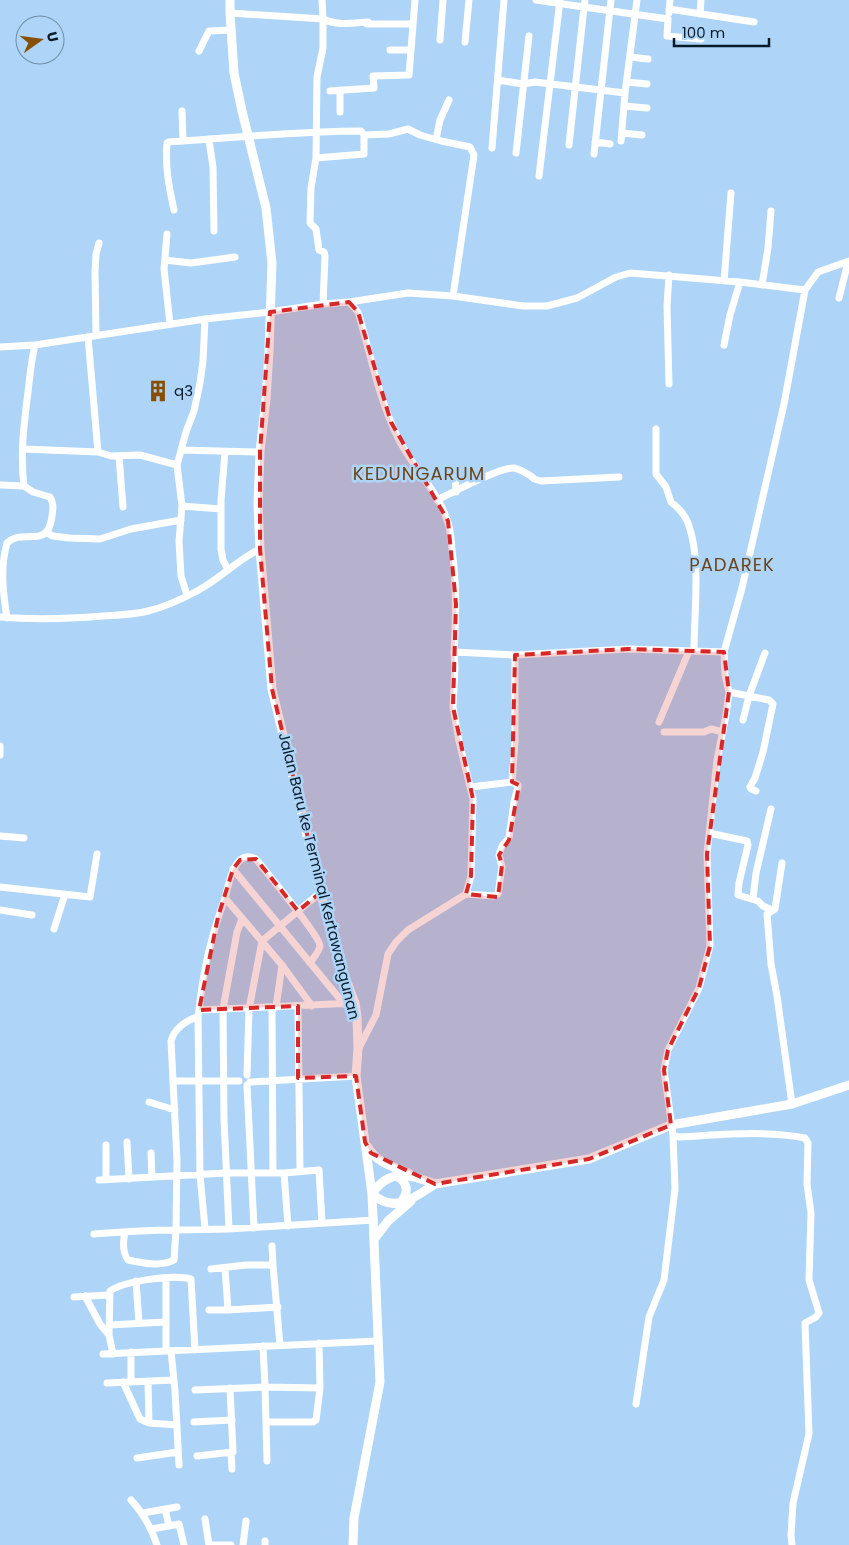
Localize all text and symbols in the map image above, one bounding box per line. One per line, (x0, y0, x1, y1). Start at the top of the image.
north arrow (15, 15, 65, 65)
scale bar (674, 15, 769, 47)
text: 100 m (682, 22, 725, 43)
text: U (42, 30, 64, 44)
building icon: q3 (145, 378, 171, 404)
place label: q3 (174, 380, 193, 401)
district label: KEDUNGARUM (353, 461, 485, 486)
district label: PADAREK (689, 552, 775, 577)
street label: Jalan Baru ke Terminal Kertawangunan (274, 730, 365, 1022)

